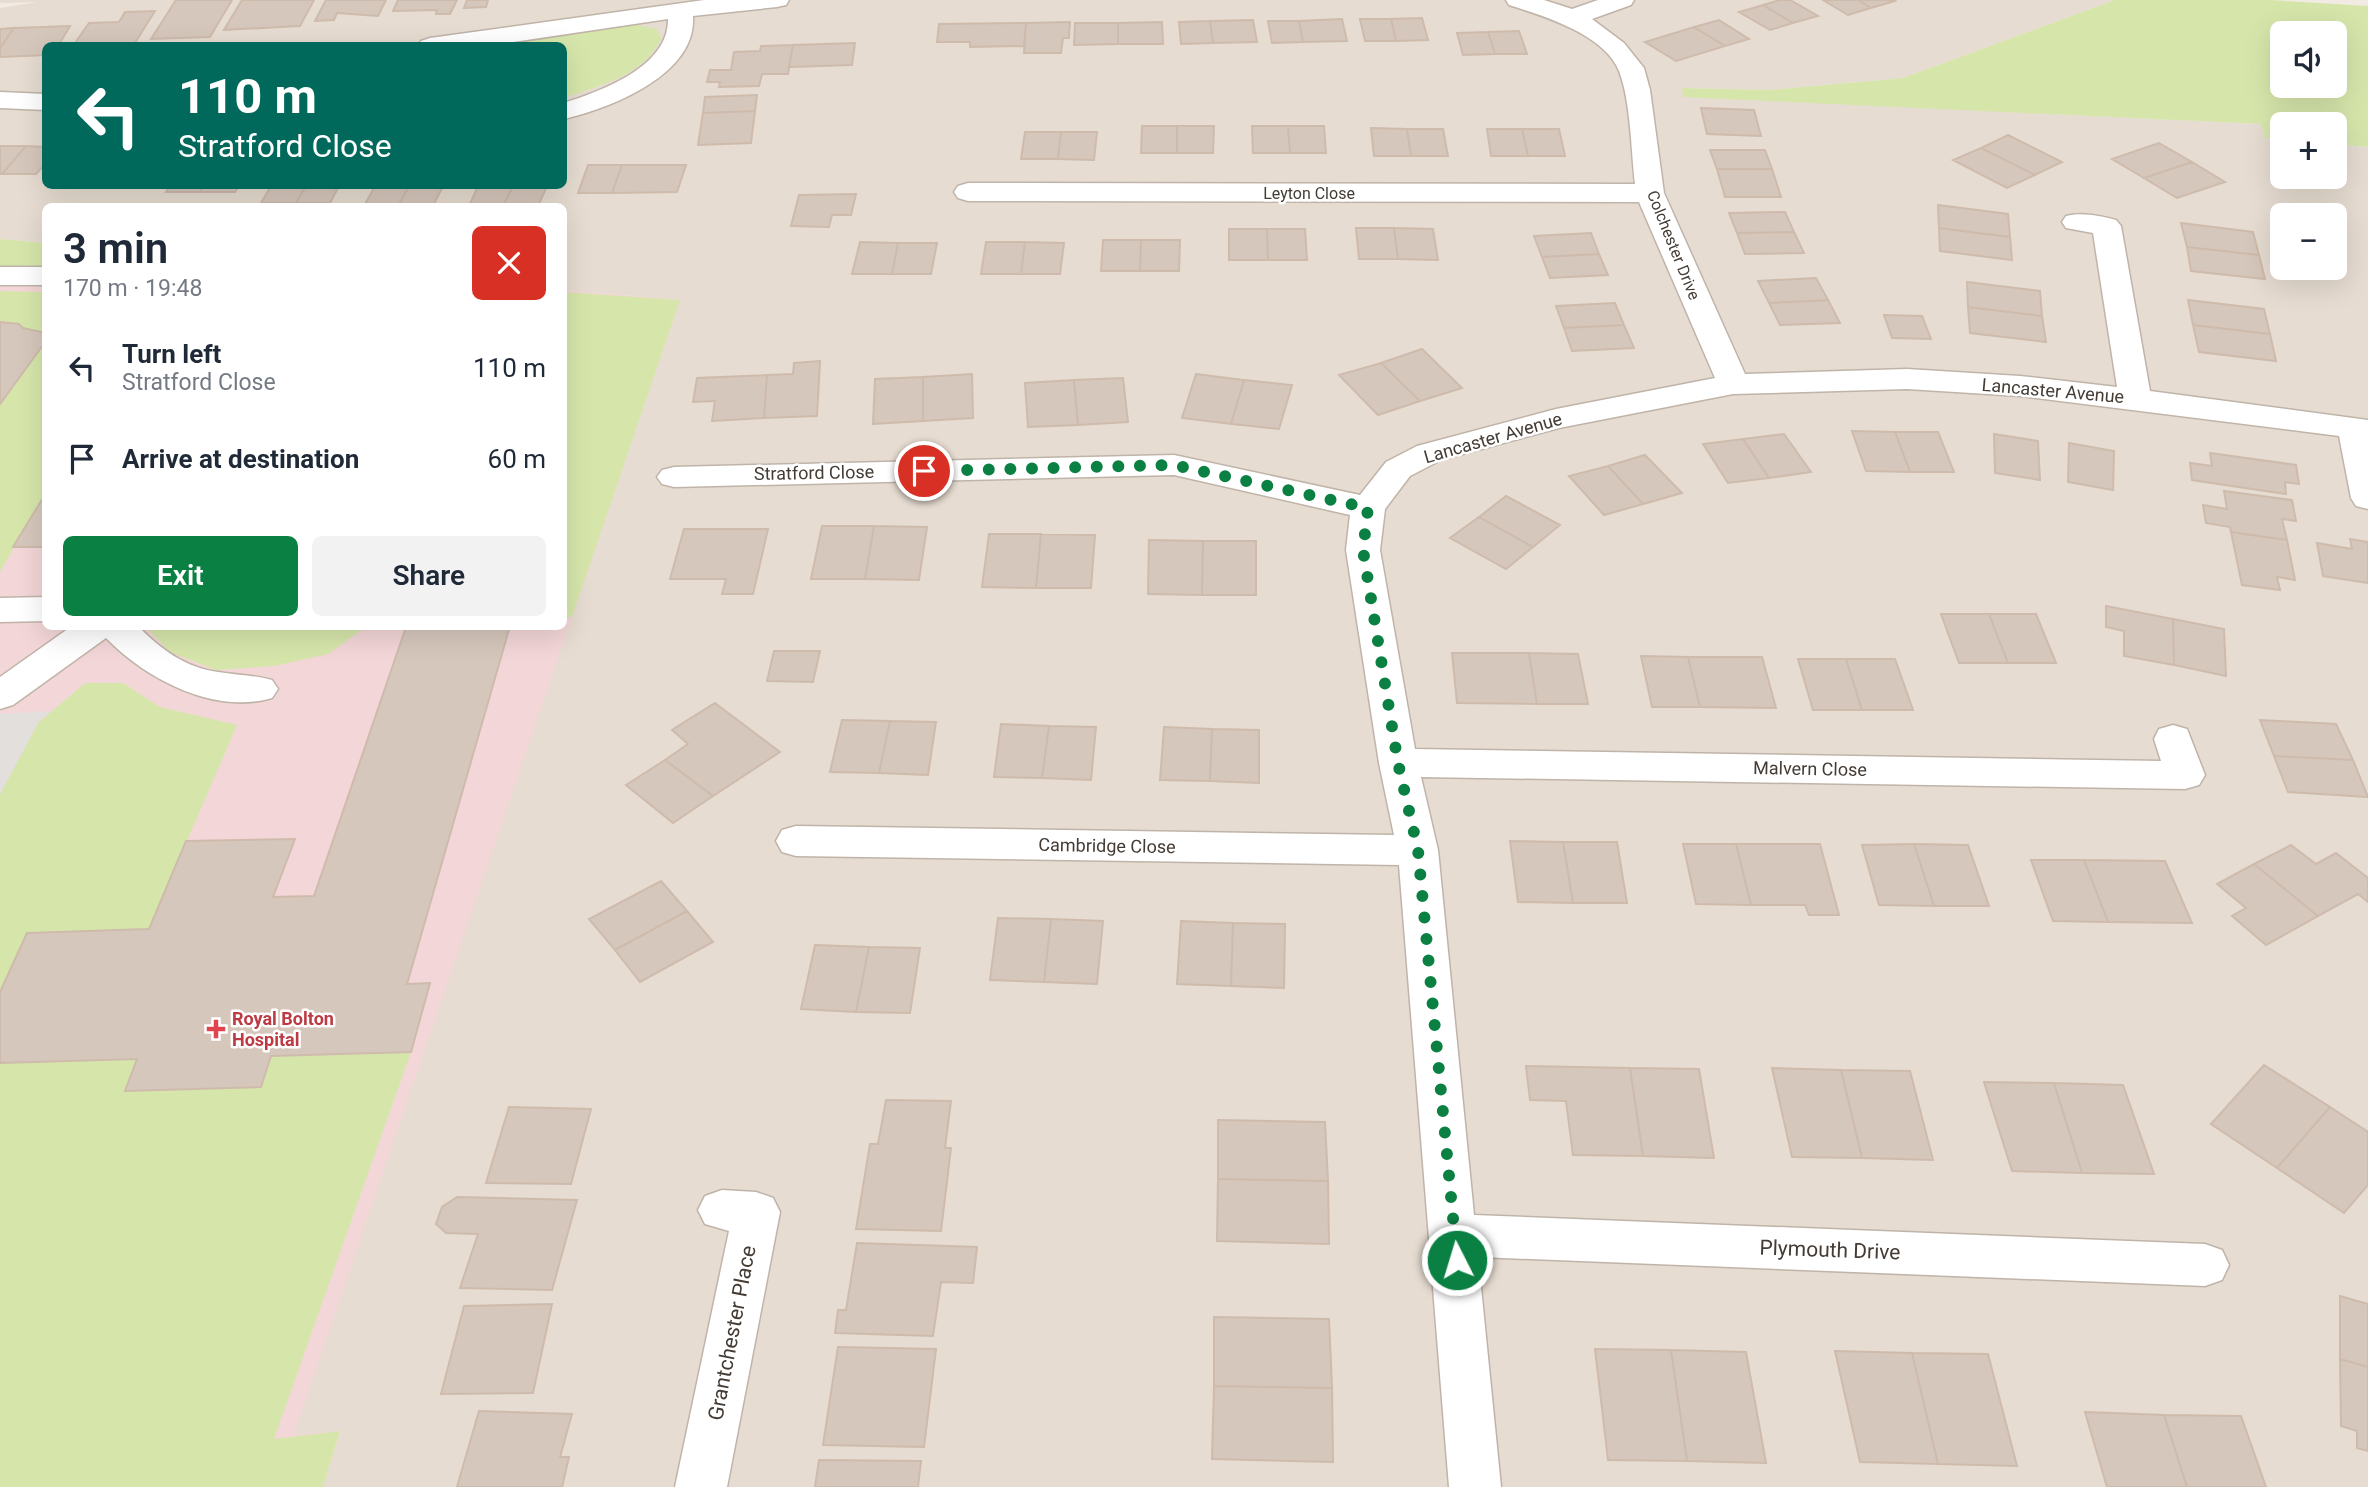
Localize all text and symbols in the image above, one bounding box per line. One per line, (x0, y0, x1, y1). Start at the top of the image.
map controls (2270, 21, 2347, 280)
button: sound (2270, 21, 2347, 98)
text: 110 m (178, 68, 317, 125)
icon: left (63, 70, 154, 161)
button: + (2270, 112, 2347, 189)
text: Stratford Close (178, 127, 392, 165)
street label: Leyton Close (1263, 184, 1355, 203)
street label: Colchester Drive (1643, 188, 1704, 303)
button: − (2270, 203, 2347, 280)
text: 3 min (63, 224, 168, 273)
button: close (472, 226, 546, 300)
text: 170 m · 19:48 (63, 275, 202, 302)
text: Turn left (122, 339, 221, 369)
icon: left (63, 349, 101, 387)
text: 110 m (473, 353, 546, 383)
text: Stratford Close (122, 369, 276, 396)
street label: Lancaster Avenue (1981, 374, 2125, 407)
street label: Lancaster Avenue (1421, 408, 1564, 467)
icon: arrive (63, 440, 101, 478)
pin (894, 441, 954, 501)
text: Arrive at destination (122, 444, 359, 474)
text: 60 m (488, 444, 546, 474)
icon: arrive (905, 452, 943, 490)
street label: Stratford Close (754, 461, 874, 484)
button: Exit (63, 536, 298, 616)
button: Share (312, 536, 546, 616)
street label: Malvern Close (1753, 757, 1867, 780)
street label: Cambridge Close (1038, 834, 1176, 857)
place label: Royal Bolton Hospital (232, 1008, 334, 1050)
marker: Royal Bolton Hospital (206, 1019, 226, 1039)
position arrow (1420, 1223, 1494, 1297)
street label: Plymouth Drive (1759, 1236, 1901, 1264)
street label: Grantchester Place (703, 1244, 761, 1422)

